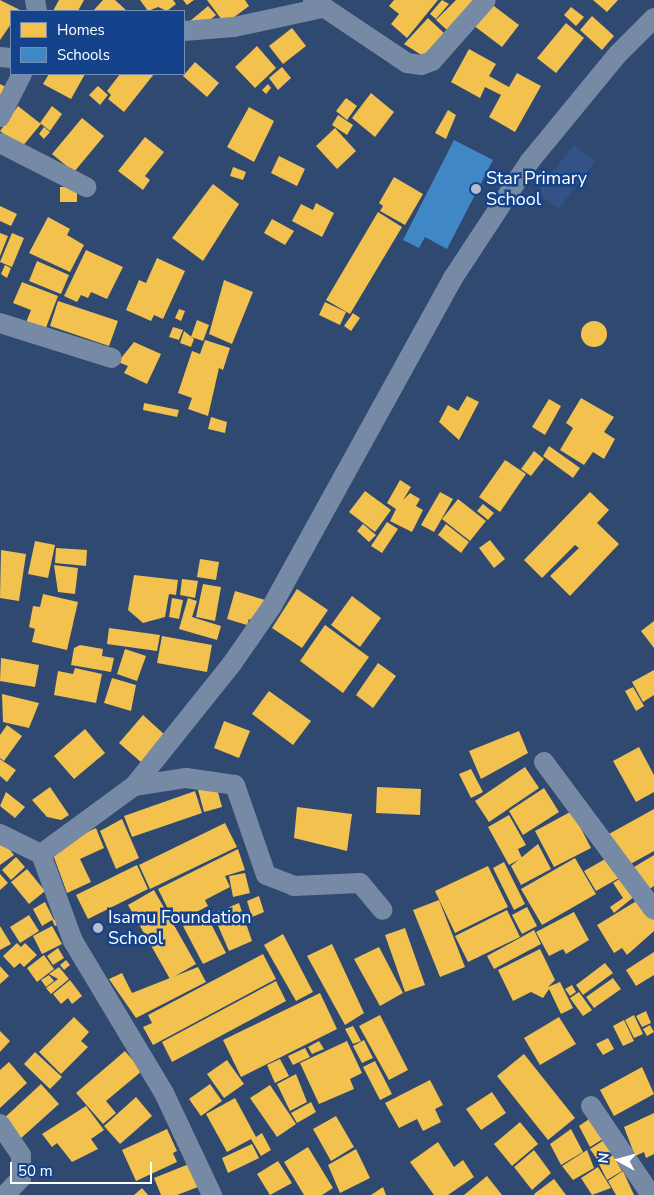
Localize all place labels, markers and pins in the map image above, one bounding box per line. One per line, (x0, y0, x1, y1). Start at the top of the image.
place label: Star Primary School (486, 168, 587, 210)
marker: Star Primary School (470, 183, 482, 195)
place label: Isamu Foundation School (108, 907, 252, 950)
marker: Isamu Foundation School (92, 922, 104, 934)

